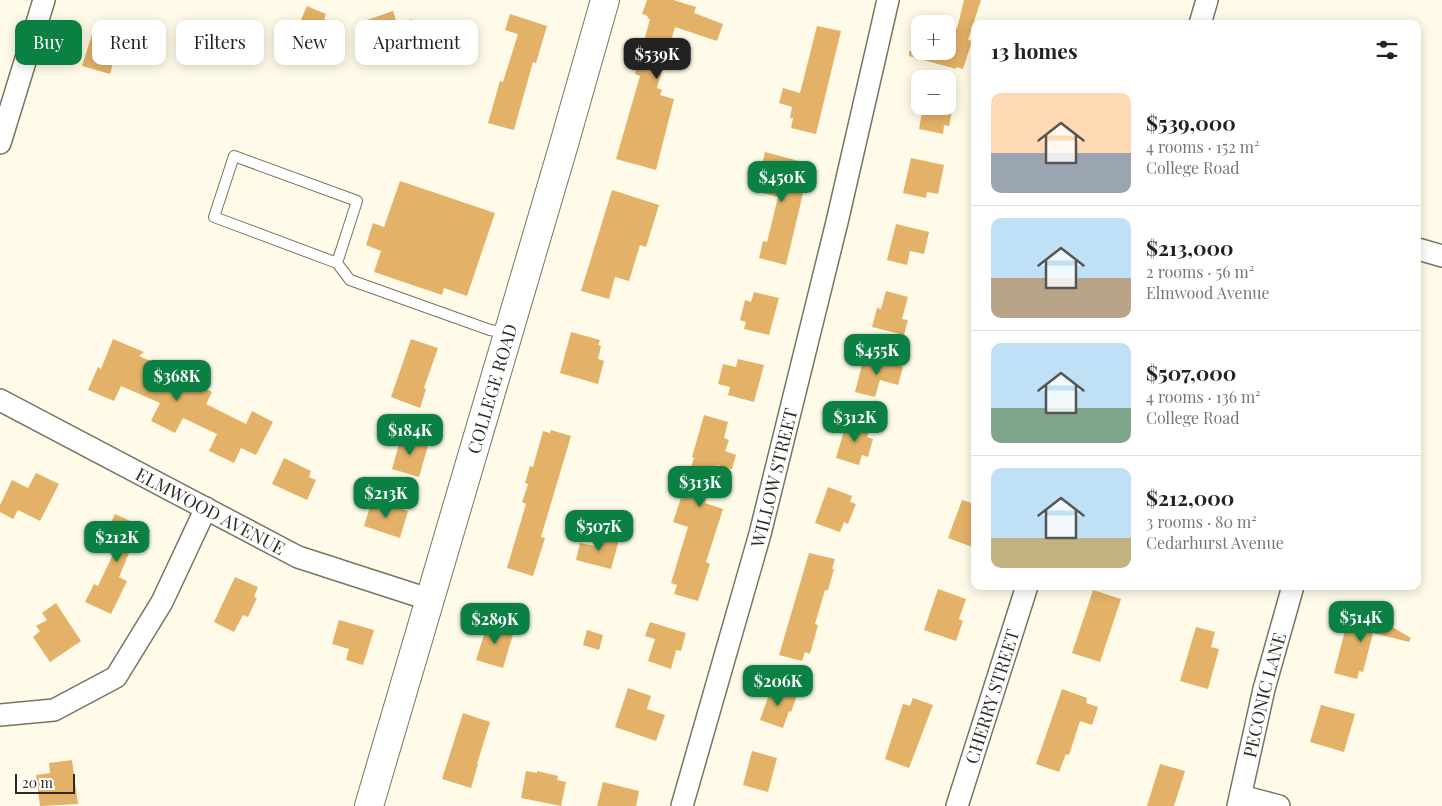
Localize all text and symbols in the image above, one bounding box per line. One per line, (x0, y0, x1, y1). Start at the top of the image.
map controls (911, 15, 956, 115)
button: + (911, 15, 956, 60)
chip: Buy (15, 20, 82, 65)
chip: Rent (92, 20, 166, 65)
chip: Filters (176, 20, 264, 65)
chip: New (274, 20, 345, 65)
chip: Apartment (355, 20, 478, 65)
text: 13 homes (991, 36, 1078, 64)
icon: filters (1373, 36, 1401, 64)
pin: $539K (622, 38, 692, 80)
text: $539K (635, 43, 679, 64)
button: − (911, 70, 956, 115)
text: $539,000 (1146, 108, 1236, 136)
icon: home (1031, 113, 1091, 173)
text: 4 rooms · 152 m² (1146, 136, 1259, 157)
text: College Road (1146, 157, 1239, 178)
pin: $450K (747, 160, 817, 203)
text: $450K (759, 166, 805, 187)
text: $213,000 (1146, 233, 1234, 261)
icon: home (1031, 238, 1091, 298)
text: 2 rooms · 56 m² (1146, 261, 1254, 282)
text: Elmwood Avenue (1146, 282, 1270, 303)
street label: COLLEGE ROAD (461, 321, 522, 457)
pin: $455K (842, 334, 912, 376)
text: $455K (855, 339, 899, 360)
text: $507,000 (1146, 358, 1236, 386)
pin: $368K (142, 360, 212, 402)
icon: home (1031, 363, 1091, 423)
text: $368K (154, 365, 200, 386)
text: 4 rooms · 136 m² (1146, 386, 1261, 407)
pin: $312K (820, 400, 890, 443)
street label: WILLOW STREET (745, 406, 803, 551)
text: $312K (834, 406, 876, 427)
text: College Road (1146, 407, 1239, 428)
pin: $184K (375, 414, 445, 456)
text: $184K (388, 419, 432, 440)
street label: ELMWOOD AVENUE (132, 462, 289, 560)
pin: $313K (665, 466, 735, 508)
text: $313K (679, 471, 721, 492)
pin: $213K (351, 476, 421, 519)
text: $213K (365, 482, 407, 503)
text: $212,000 (1146, 483, 1234, 511)
icon: home (1031, 488, 1091, 548)
pin: $507K (564, 510, 634, 552)
text: 3 rooms · 80 m² (1146, 511, 1257, 532)
text: $507K (576, 515, 622, 536)
pin: $212K (82, 520, 152, 563)
text: $212K (95, 526, 139, 547)
text: Cedarhurst Avenue (1146, 532, 1284, 553)
pin: $514K (1326, 600, 1396, 643)
pin: $289K (460, 602, 530, 645)
text: $514K (1340, 606, 1382, 627)
text: $289K (472, 608, 518, 629)
street label: CHERRY STREET (959, 626, 1024, 767)
street label: PECONIC LANE (1237, 630, 1291, 760)
pin: $206K (743, 664, 813, 707)
text: $206K (754, 670, 802, 691)
scale bar (15, 771, 75, 794)
text: 20 m (22, 773, 53, 792)

